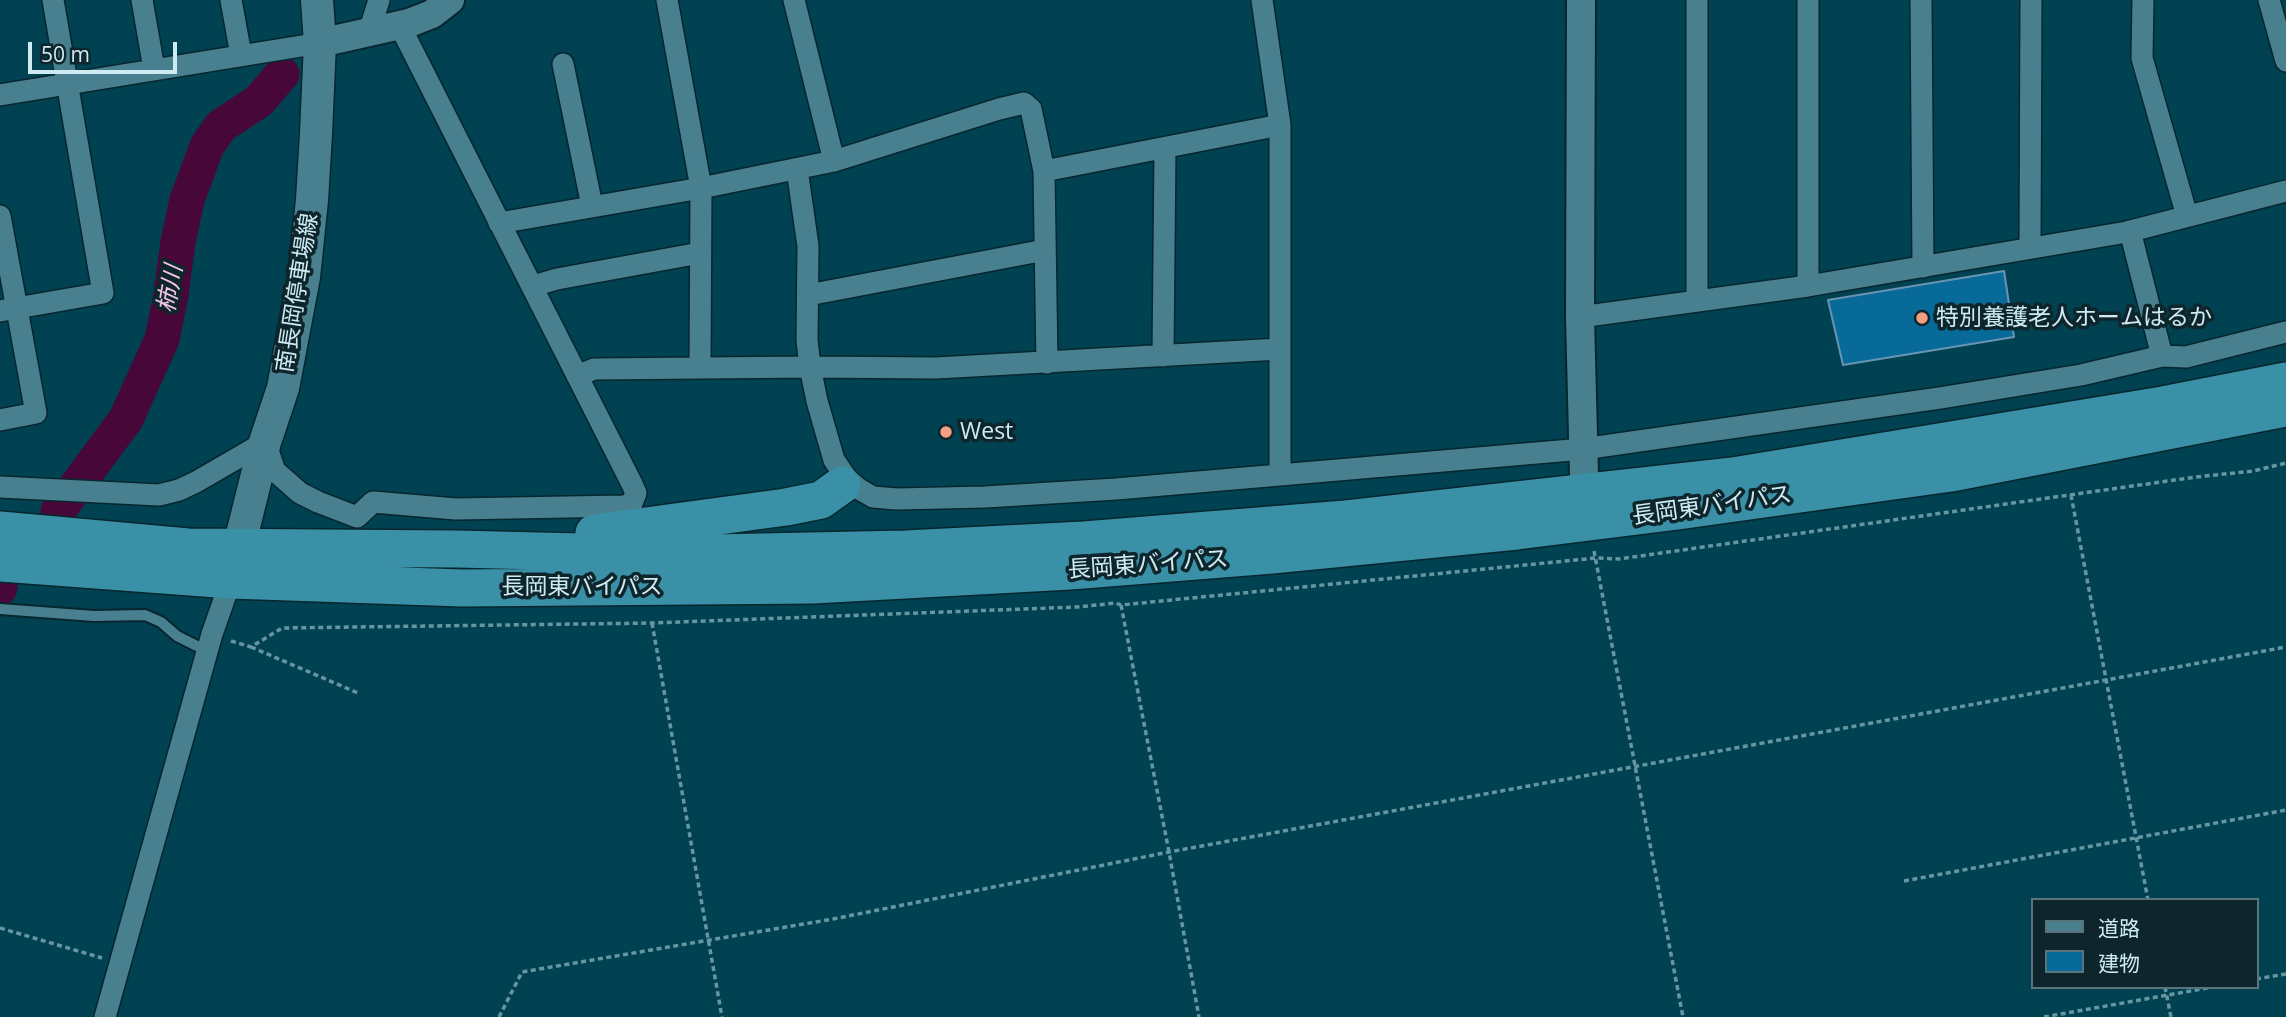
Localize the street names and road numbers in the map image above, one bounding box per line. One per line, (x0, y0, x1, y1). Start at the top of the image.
street label: 南長岡停車場線 (272, 211, 324, 375)
street label: 長岡東バイパス (1630, 481, 1794, 531)
street label: 長岡東バイパス (1067, 546, 1229, 584)
street label: 長岡東バイパス (502, 573, 662, 601)

